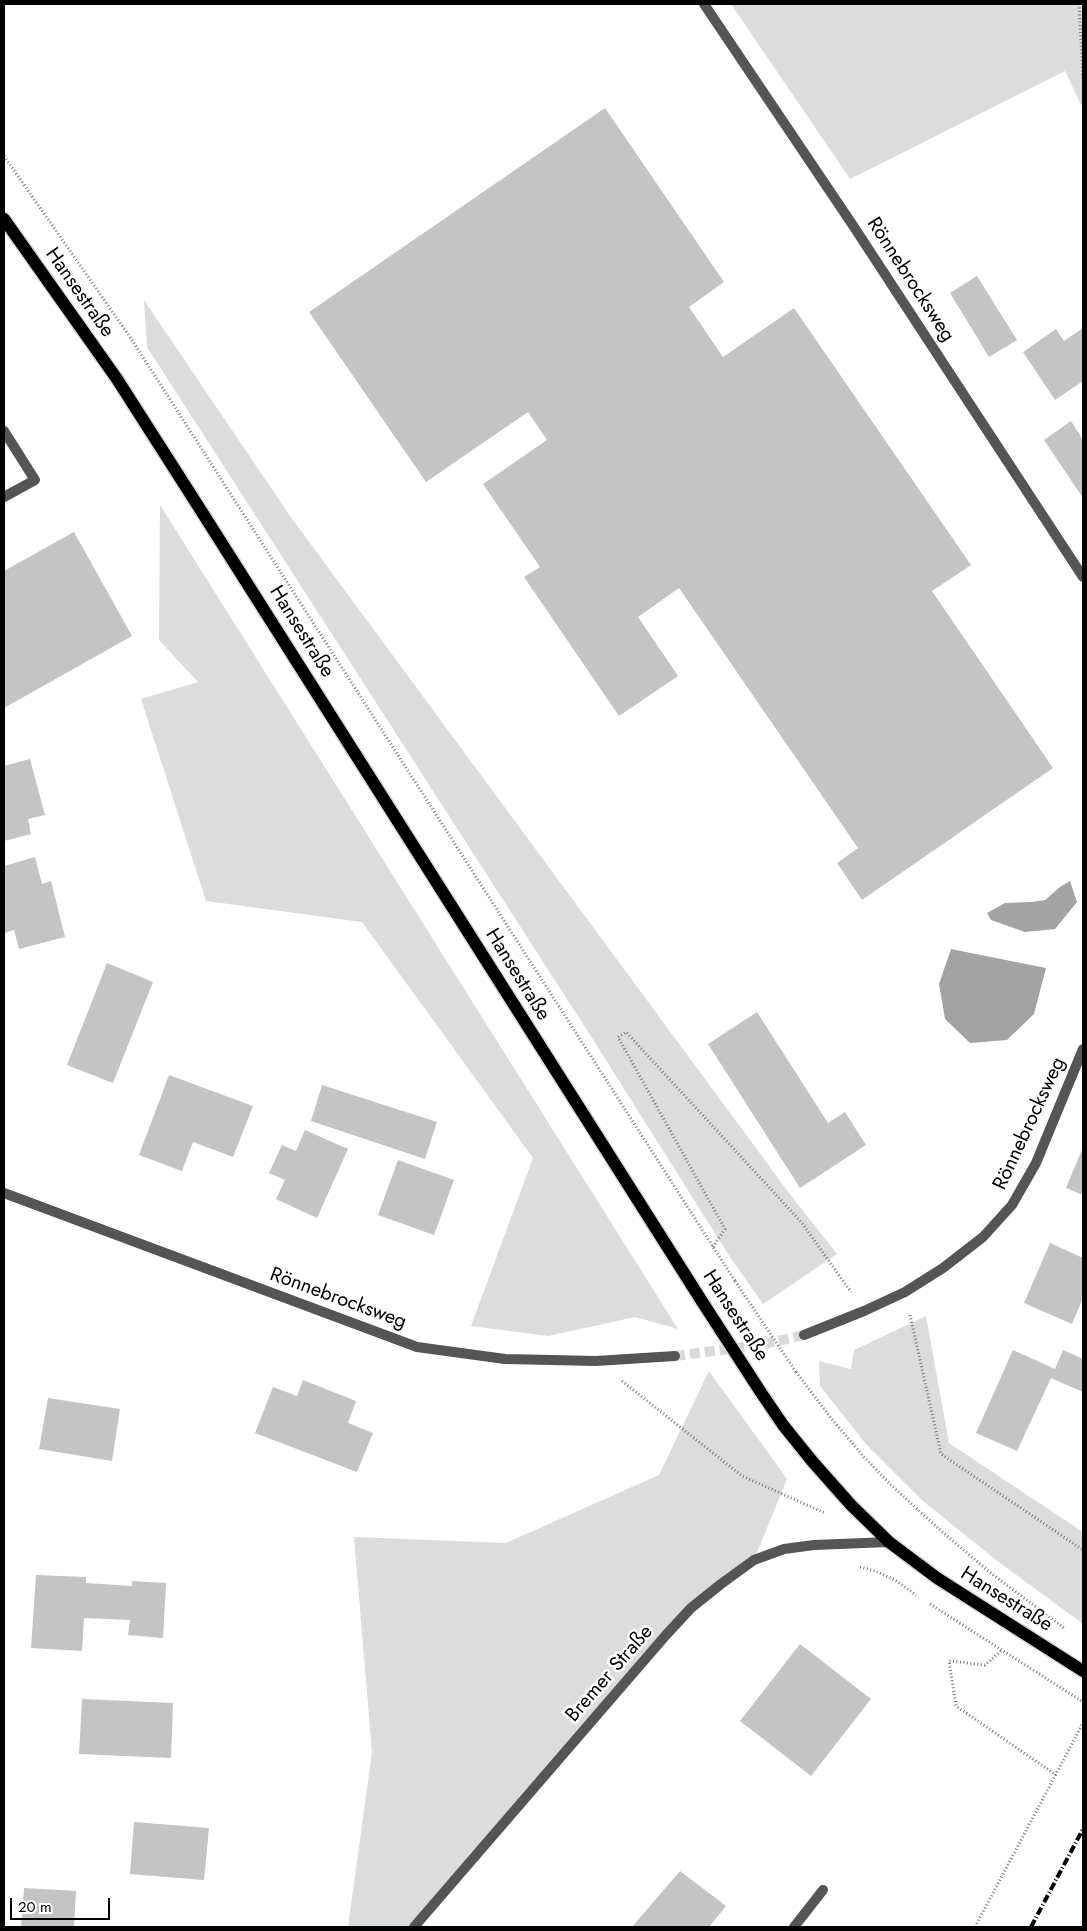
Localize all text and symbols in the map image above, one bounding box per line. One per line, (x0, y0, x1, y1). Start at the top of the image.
street label: Rönnebrocksweg (861, 213, 959, 347)
street label: Hansestraße (39, 244, 119, 342)
street label: Hansestraße (263, 582, 339, 682)
street label: Hansestraße (479, 925, 555, 1025)
street label: Rönnebrocksweg (989, 1054, 1071, 1194)
street label: Rönnebrocksweg (266, 1263, 410, 1335)
street label: Hansestraße (697, 1266, 773, 1366)
street label: Hansestraße (956, 1562, 1056, 1638)
street label: Bremer Straße (561, 1621, 659, 1727)
scale bar (12, 1888, 112, 1920)
text: 20 m (18, 1896, 52, 1918)

